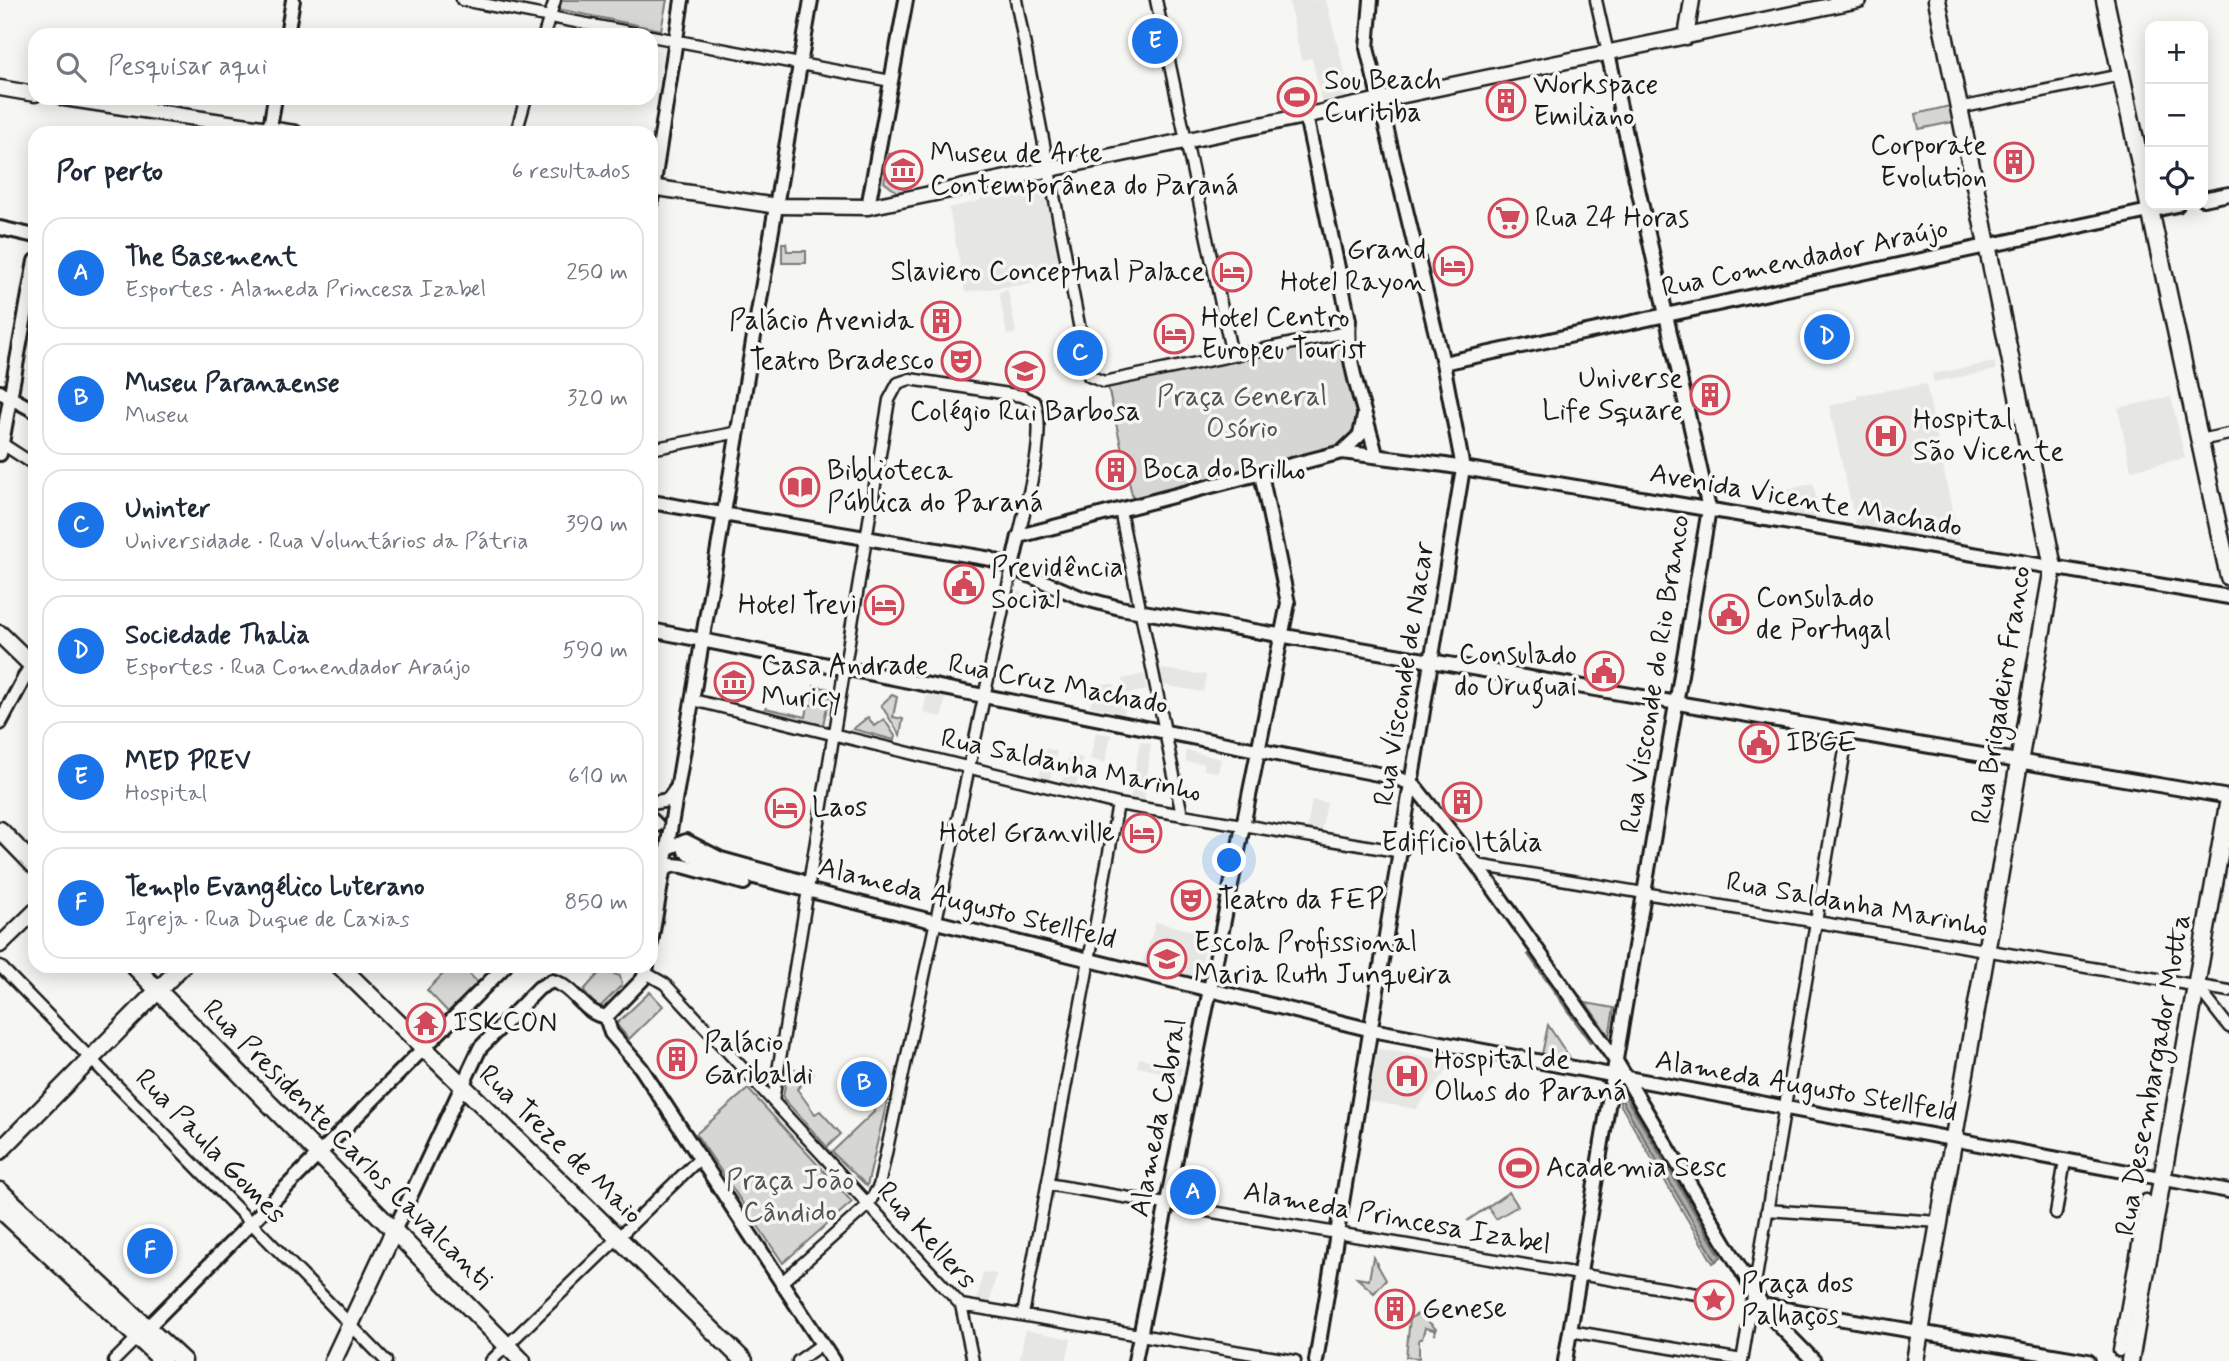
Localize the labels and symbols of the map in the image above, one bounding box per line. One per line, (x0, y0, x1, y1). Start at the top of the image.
pin: E (1132, 15, 1178, 67)
place label: Sou Beach Curitiba (1324, 63, 1442, 132)
place label: Workspace Emiliano (1533, 67, 1658, 136)
sports icon: Sou Beach Curitiba (1276, 76, 1318, 118)
building icon: Workspace Emiliano (1485, 80, 1527, 122)
place label: Corporate Evolution (1870, 128, 1987, 197)
place label: Museu de Arte Contemporânea do Paraná (930, 136, 1239, 205)
building icon: Corporate Evolution (1993, 141, 2035, 183)
museum icon: Museu de Arte Contemporânea do Paraná (882, 149, 924, 191)
supermarket icon: Rua 24 Horas (1487, 197, 1529, 239)
place label: Rua 24 Horas (1535, 200, 1689, 237)
street label: Rua Comendador Araújo (1658, 211, 1952, 307)
place label: Grand Hotel Rayon (1280, 232, 1426, 301)
hotel icon: Grand Hotel Rayon (1432, 245, 1474, 287)
hotel icon: Slaviero Conceptual Palace (1211, 251, 1253, 293)
place label: Slaviero Conceptual Palace (891, 254, 1205, 291)
building icon: Palácio Avenida (920, 300, 962, 342)
place label: Hotel Centro Europeu Tourist (1201, 300, 1367, 369)
place label: Palácio Avenida (729, 303, 914, 340)
pin: D (1804, 311, 1850, 363)
hotel icon: Hotel Centro Europeu Tourist (1153, 313, 1195, 355)
pin: C (1057, 327, 1103, 379)
theatre icon: Teatro Bradesco (940, 340, 982, 382)
place label: Teatro Bradesco (749, 343, 934, 380)
school or university icon: Colégio Rui Barbosa (1004, 350, 1046, 392)
place label: Universe Life Square (1542, 361, 1683, 430)
building icon: Universe Life Square (1689, 374, 1731, 416)
park label: Praça General Osório (1157, 379, 1327, 448)
place label: Colégio Rui Barbosa (910, 394, 1140, 431)
place label: Hospital São Vicente (1913, 402, 2064, 471)
hospital icon: Hospital São Vicente (1865, 415, 1907, 457)
building icon: Boca do Brilho (1095, 449, 1137, 491)
place label: Boca do Brilho (1143, 452, 1306, 489)
place label: Biblioteca Pública do Paraná (827, 453, 1043, 522)
street label: Avenida Vicente Machado (1647, 455, 1965, 547)
library icon: Biblioteca Pública do Paraná (779, 466, 821, 508)
street label: Rua Visconde do Rio Branco (1613, 512, 1699, 836)
street label: Rua Visconde de Nacar (1366, 538, 1444, 809)
place label: Previdência Social (991, 550, 1124, 619)
public building icon: Previdência Social (943, 563, 985, 605)
street label: Rua Brigadeiro Franco (1963, 563, 2043, 827)
place label: Consulado de Portugal (1756, 580, 1891, 649)
hotel icon: Hotel Trevi (863, 584, 905, 626)
place label: Hotel Trevi (738, 587, 857, 624)
public building icon: Consulado de Portugal (1708, 593, 1750, 635)
place label: Consulado do Uruguai (1454, 637, 1577, 709)
street label: Rua Cruz Machado (945, 646, 1171, 724)
place label: Casa Andrade Muricy (761, 648, 928, 717)
public building icon: Consulado do Uruguai (1583, 650, 1625, 692)
museum icon: Casa Andrade Muricy (713, 661, 755, 703)
street label: Rua Saldanha Marinho (937, 720, 1205, 812)
public building icon: IBGE (1738, 722, 1780, 764)
place label: IBGE (1786, 725, 1857, 762)
building icon: Edifício Itália (1441, 781, 1483, 823)
hotel icon: Laos (764, 787, 806, 829)
place label: Laos (812, 790, 868, 827)
hotel icon: Hotel Granville (1121, 812, 1163, 854)
place label: Hotel Granville (939, 815, 1115, 852)
place label: Edifício Itália (1381, 825, 1543, 862)
your location (1212, 843, 1246, 877)
street label: Alameda Augusto Stellfeld (814, 849, 1120, 959)
street label: Rua Saldanha Marinho (1723, 864, 1991, 946)
theatre icon: Teatro da FEP (1170, 879, 1212, 921)
place label: Teatro da FEP (1218, 882, 1384, 919)
street label: Rua Desembargador Motta (2107, 911, 2203, 1239)
place label: Escola Profissional Maria Ruth Junqueira (1194, 925, 1452, 994)
school or university icon: Escola Profissional Maria Ruth Junqueira (1146, 938, 1188, 980)
street label: Rua Presidente Carlos Cavalcanti (194, 992, 500, 1298)
temple icon: ISKCON (405, 1002, 447, 1044)
place label: ISKCON (453, 1005, 557, 1042)
street label: Alameda Cabral (1124, 1017, 1194, 1219)
place label: Palácio Garibaldi (704, 1025, 813, 1094)
building icon: Palácio Garibaldi (656, 1038, 698, 1080)
place label: Hospital de Olhos do Paraná (1434, 1042, 1627, 1111)
street label: Alameda Augusto Stellfeld (1652, 1042, 1960, 1132)
hospital icon: Hospital de Olhos do Paraná (1386, 1055, 1428, 1097)
street label: Rua Treze de Maio (470, 1057, 650, 1233)
pin: B (841, 1058, 887, 1110)
street label: Rua Paula Gomes (126, 1061, 294, 1233)
sports icon: Academia Sesc (1498, 1147, 1540, 1189)
place label: Academia Sesc (1546, 1150, 1727, 1187)
park label: Praça João Cândido (726, 1163, 854, 1232)
pin: A (1170, 1166, 1216, 1218)
street label: Rua Kellers (868, 1174, 984, 1298)
street label: Alameda Princesa Izabel (1241, 1174, 1553, 1264)
pin: F (127, 1225, 173, 1277)
place label: Praça dos Palhaços (1741, 1266, 1854, 1335)
place icon: Praça dos Palhaços (1693, 1279, 1735, 1321)
building icon: Genese (1374, 1288, 1416, 1330)
place label: Genese (1422, 1291, 1507, 1328)

